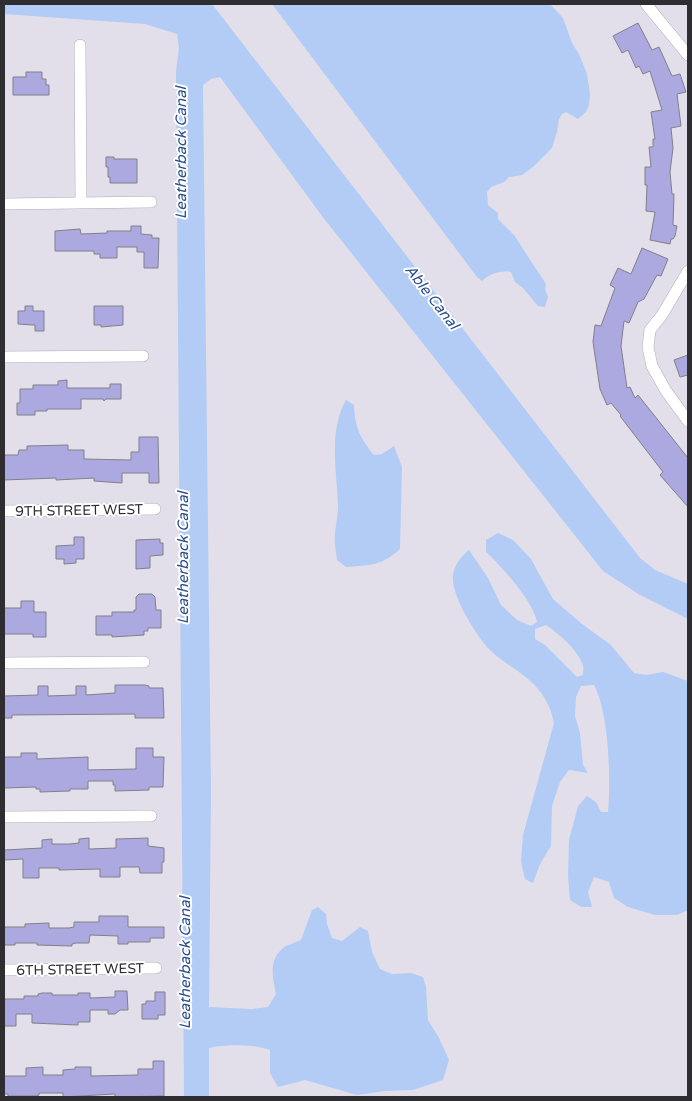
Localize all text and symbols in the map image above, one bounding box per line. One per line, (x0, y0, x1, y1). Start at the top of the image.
water label: Leatherback Canal (172, 84, 190, 219)
water label: Able Canal (401, 261, 464, 335)
water label: Leatherback Canal (174, 489, 192, 624)
street label: 9TH STREET WEST (15, 501, 144, 520)
water label: Leatherback Canal (176, 894, 194, 1029)
street label: 6TH STREET WEST (16, 960, 145, 979)

